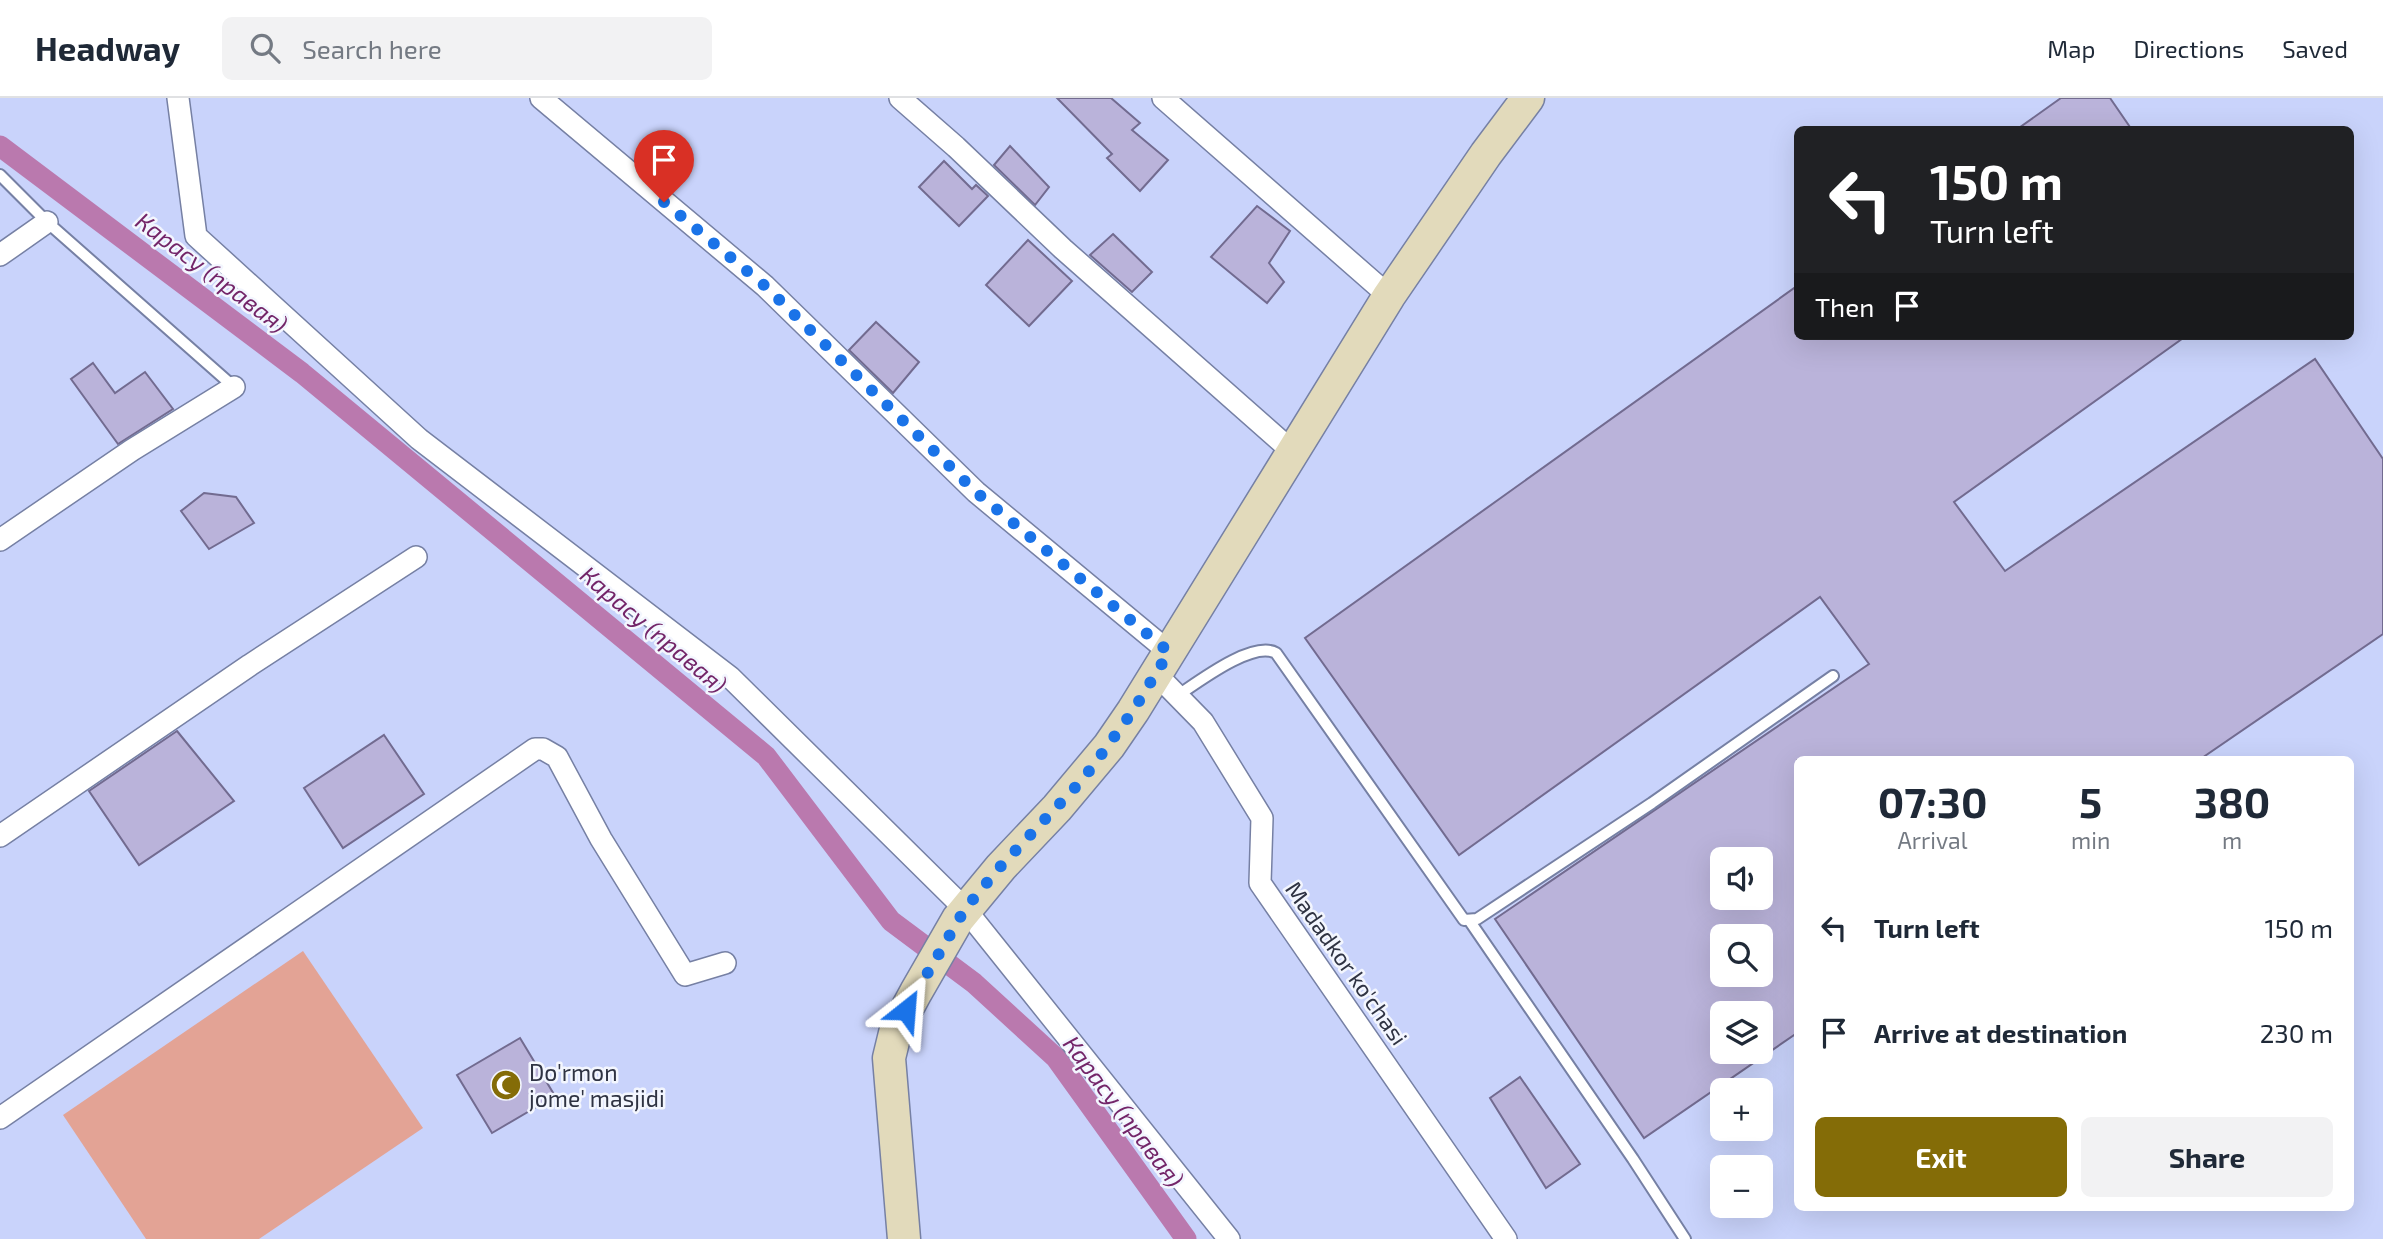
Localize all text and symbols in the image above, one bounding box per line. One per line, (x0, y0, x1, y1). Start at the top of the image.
search box (222, 17, 712, 80)
text: Headway (35, 28, 180, 68)
icon: search (246, 29, 284, 67)
text: Search here (302, 33, 442, 64)
text: Map (2047, 34, 2095, 63)
text: Directions (2133, 34, 2244, 63)
text: Saved (2282, 34, 2348, 63)
pin (634, 130, 694, 202)
icon: arrive (645, 141, 683, 179)
text: 150 m (1930, 151, 2063, 210)
icon: left (1815, 154, 1906, 245)
water label: Карасу (правая) (131, 206, 294, 339)
text: Turn left (1930, 211, 2054, 249)
icon: arrive (1888, 287, 1926, 325)
text: Then (1815, 291, 1874, 322)
water label: Карасу (правая) (575, 559, 733, 699)
text: 07:30 (1878, 776, 1987, 826)
text: 5 (2079, 776, 2102, 826)
text: 380 (2194, 776, 2270, 826)
text: Arrival (1898, 826, 1968, 854)
text: min (2071, 826, 2110, 854)
text: m (2222, 826, 2242, 854)
map controls (1710, 847, 1773, 1218)
button: sound (1710, 847, 1773, 910)
street label: Madadkor ko'chasi (1280, 876, 1414, 1050)
icon: left (1815, 909, 1853, 947)
text: Turn left (1874, 912, 1980, 943)
text: 150 m (2264, 912, 2333, 943)
button: search (1710, 924, 1773, 987)
position arrow (869, 973, 943, 1047)
button: layers (1710, 1001, 1773, 1064)
icon: arrive (1815, 1014, 1853, 1052)
text: Arrive at destination (1874, 1017, 2127, 1048)
text: 230 m (2260, 1017, 2333, 1048)
water label: Карасу (правая) (1058, 1030, 1191, 1193)
place label: Do'rmon jome' masjidi (529, 1058, 665, 1112)
mosque icon: Do'rmon jome' masjidi (489, 1068, 523, 1102)
button: + (1710, 1078, 1773, 1141)
button: Exit (1815, 1117, 2067, 1197)
button: Share (2081, 1117, 2333, 1197)
button: − (1710, 1155, 1773, 1218)

